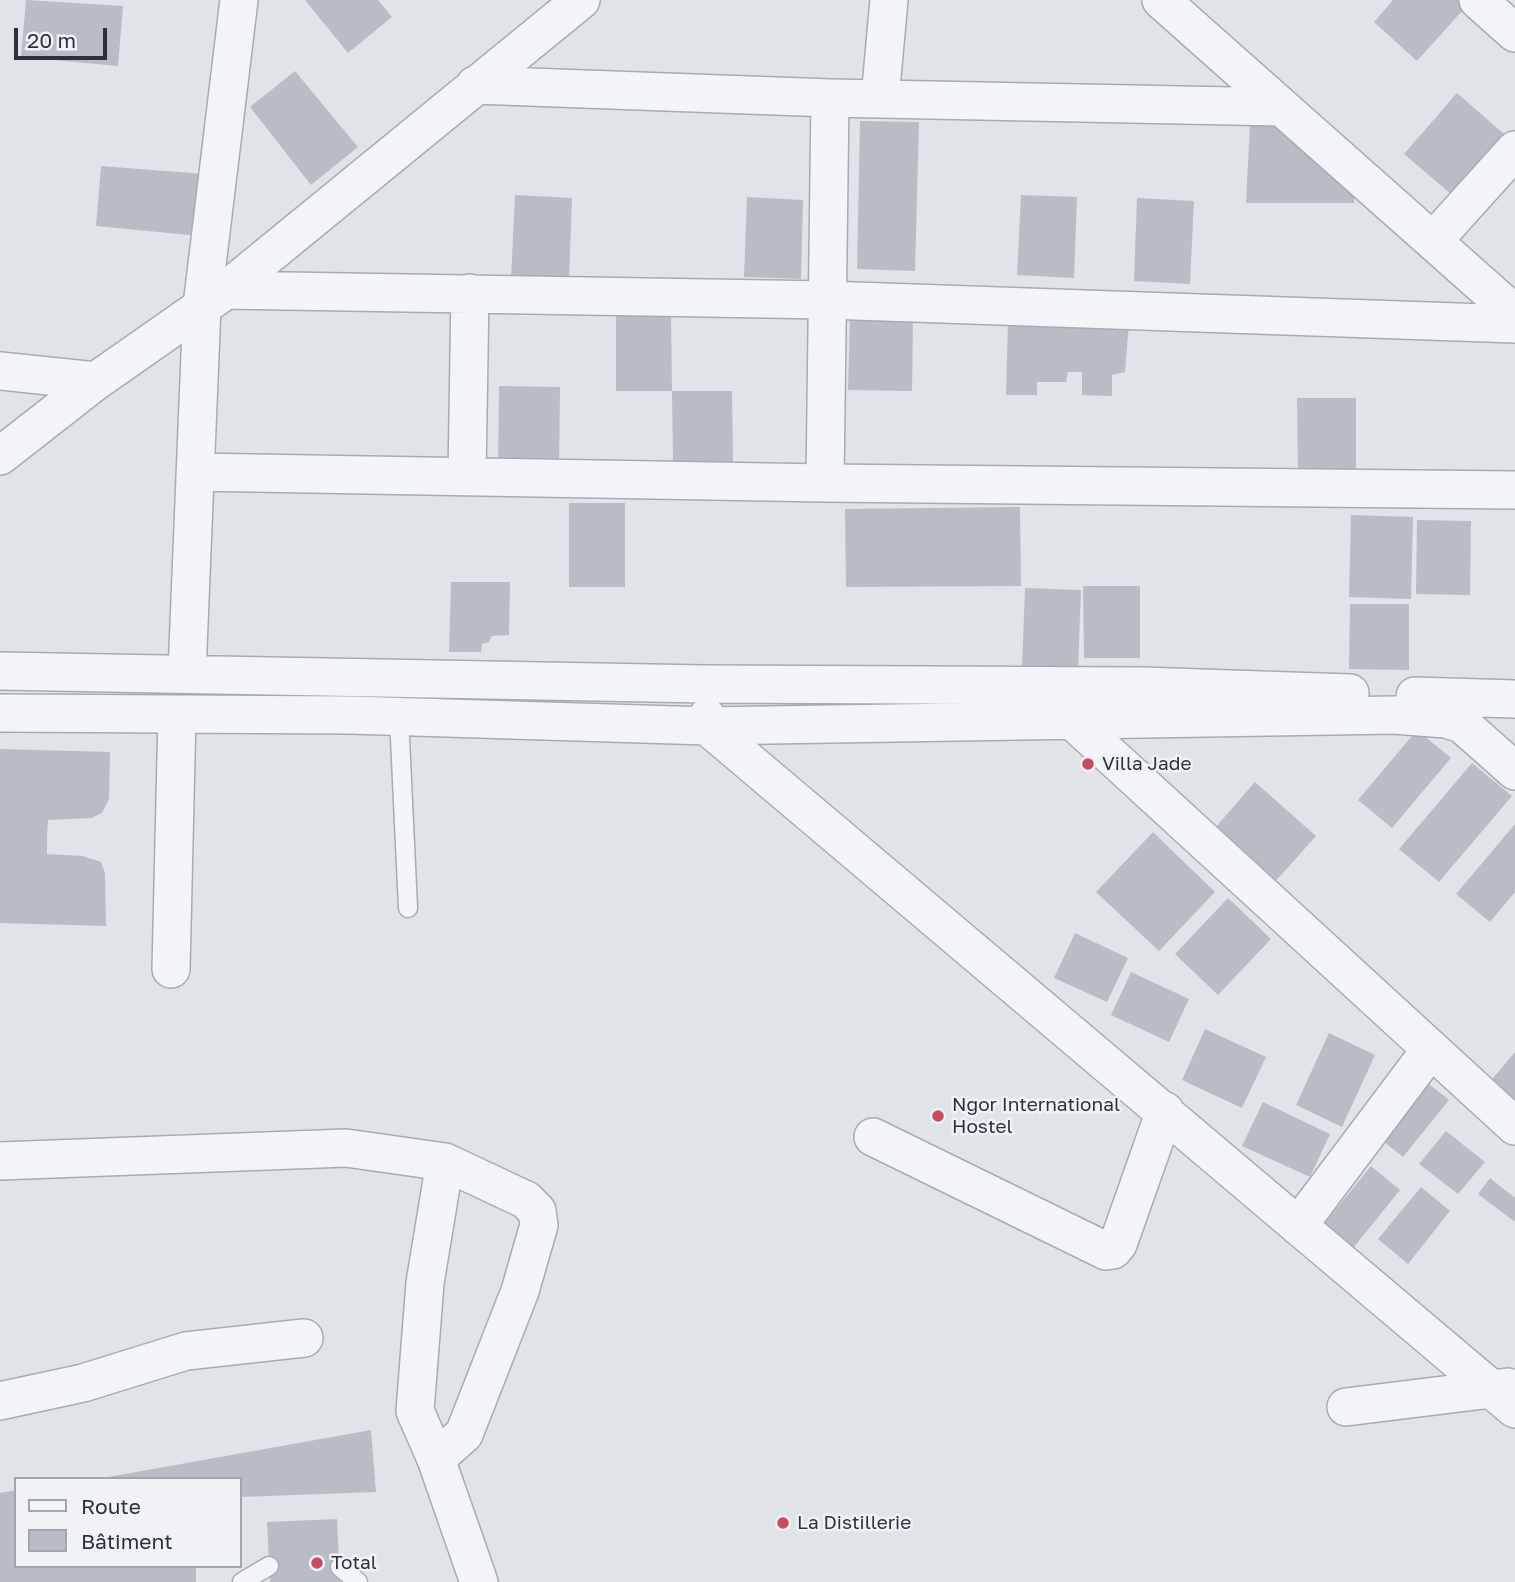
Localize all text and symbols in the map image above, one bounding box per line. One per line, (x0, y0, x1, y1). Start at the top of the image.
scale bar (18, 14, 110, 58)
text: 20 m (27, 27, 76, 53)
place label: Villa Jade (1102, 753, 1191, 775)
marker: Villa Jade (1080, 756, 1096, 772)
place label: Ngor International Hostel (952, 1094, 1120, 1138)
marker: Ngor International Hostel (930, 1108, 946, 1124)
legend (14, 1477, 242, 1568)
text: Route (81, 1493, 141, 1519)
place label: La Distillerie (797, 1512, 911, 1534)
marker: La Distillerie (775, 1515, 791, 1531)
text: Bâtiment (81, 1528, 173, 1554)
place label: Total (331, 1552, 377, 1574)
marker: Total (309, 1555, 325, 1571)

